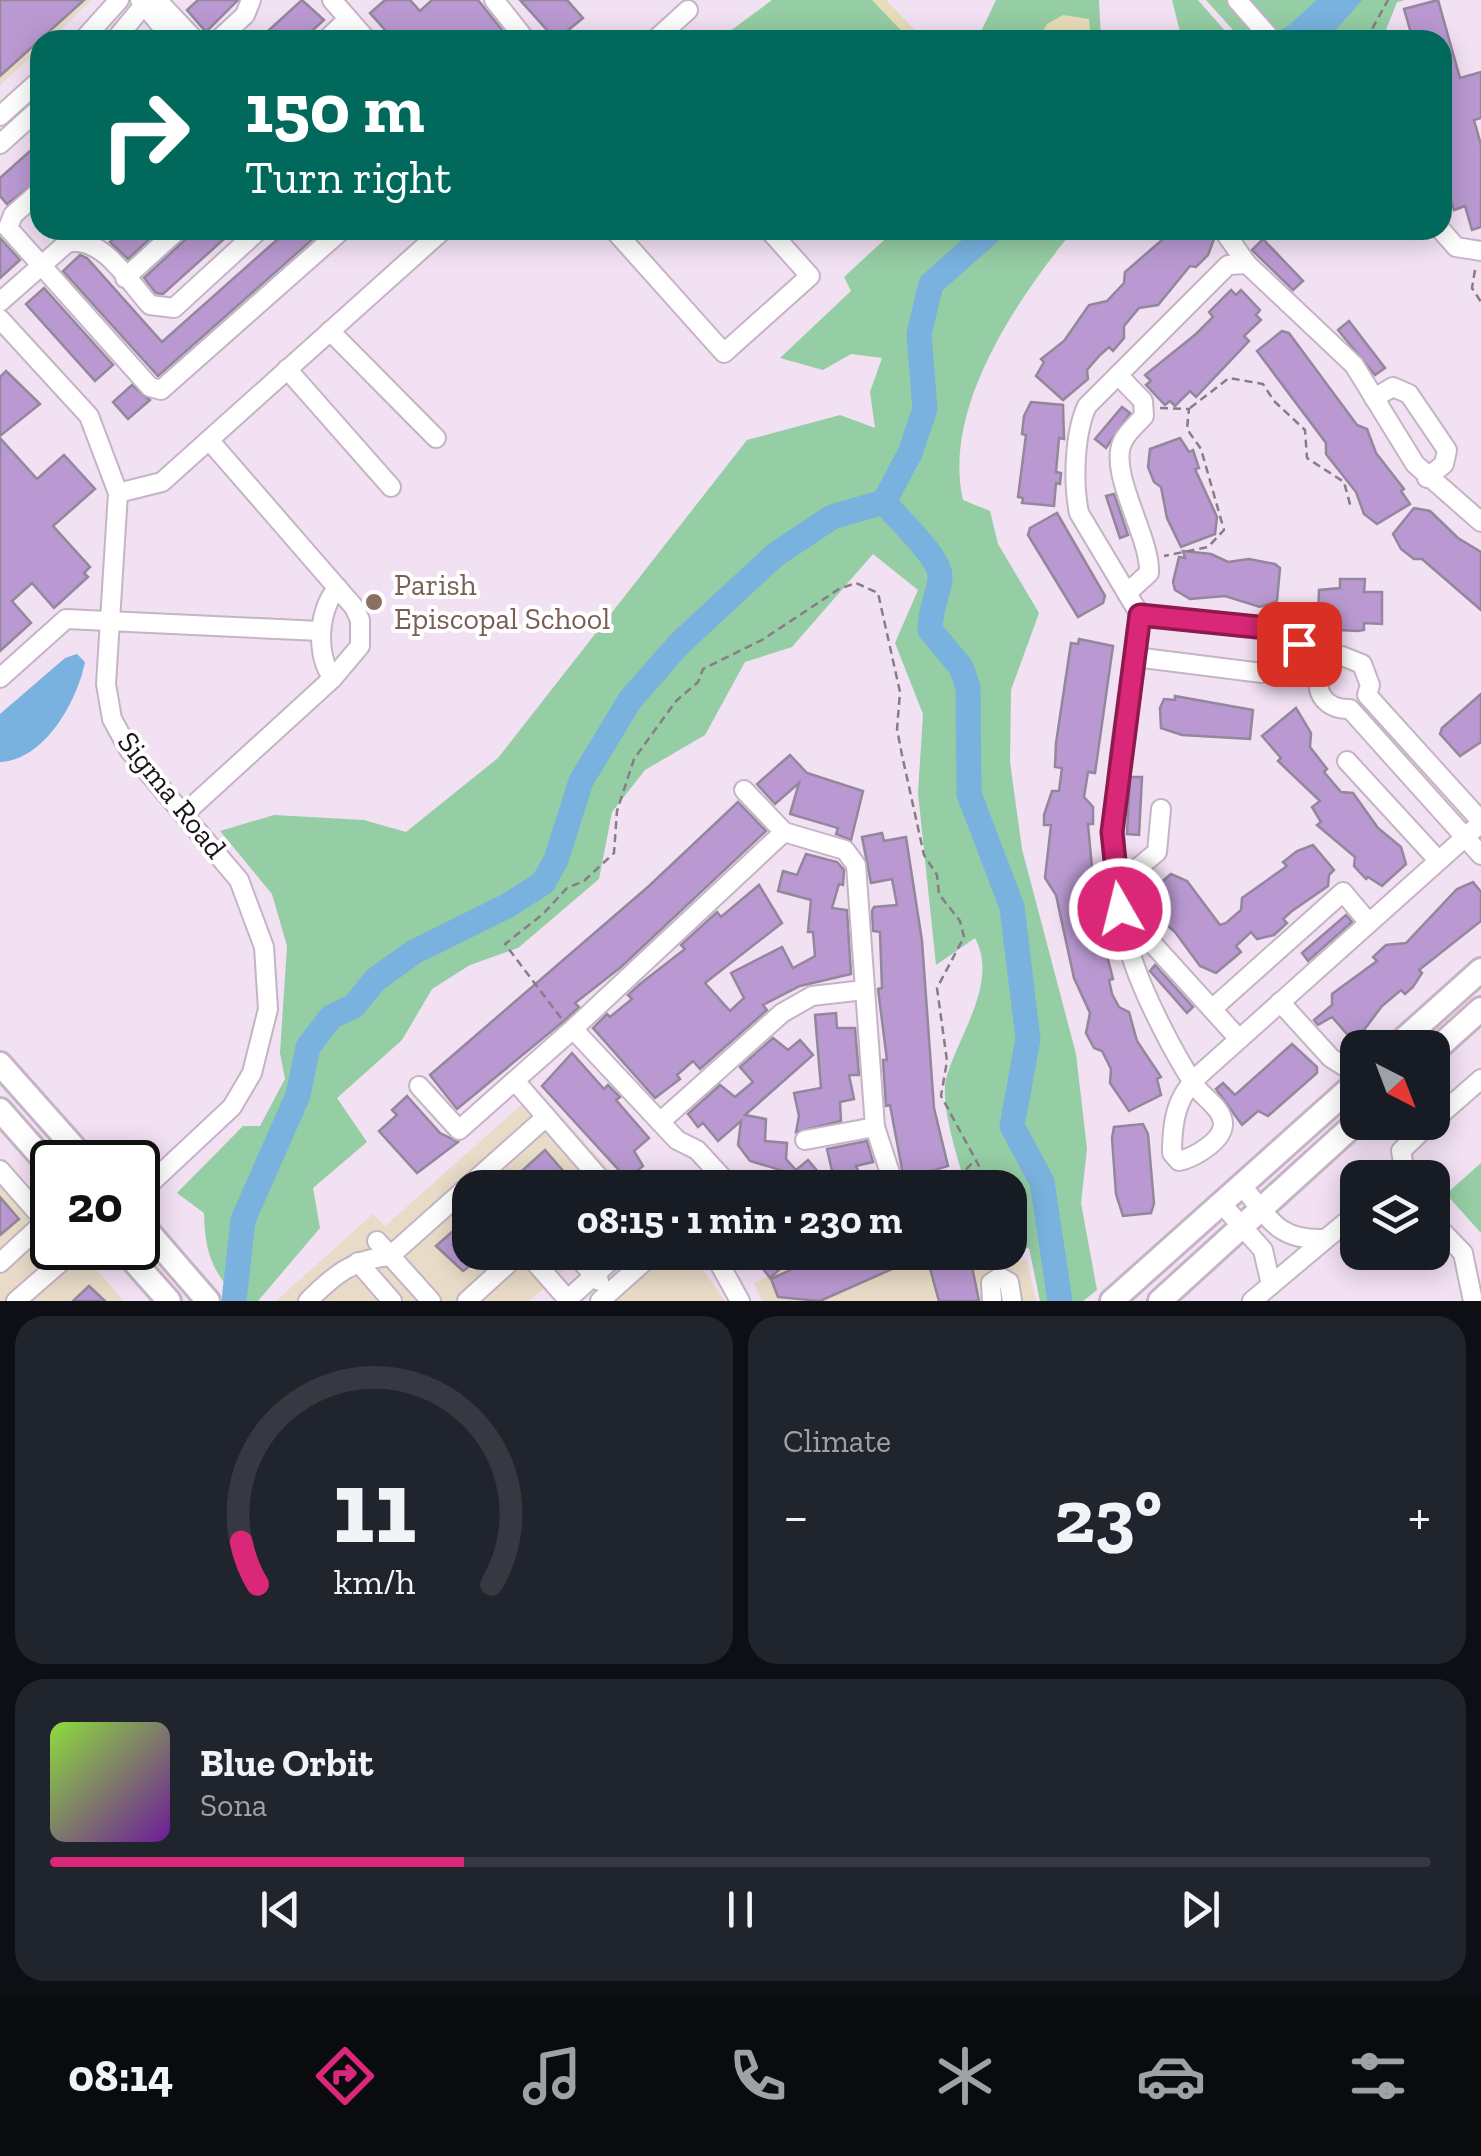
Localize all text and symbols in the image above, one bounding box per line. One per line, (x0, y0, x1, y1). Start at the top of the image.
text: 150 m (245, 66, 425, 150)
icon: right (80, 70, 210, 200)
text: Turn right (245, 151, 451, 205)
place label: Parish Episcopal School (394, 567, 610, 637)
marker: Parish Episcopal School (363, 591, 385, 613)
pin (1257, 602, 1342, 687)
icon: arrive (1272, 617, 1327, 672)
street label: Sigma Road (110, 724, 234, 866)
position arrow (1068, 857, 1172, 961)
north arrow (1340, 1030, 1450, 1140)
map controls (1340, 1030, 1450, 1270)
speed limit sign: 20 (30, 1140, 160, 1270)
button: layers (1340, 1160, 1450, 1270)
text: 08:15 · 1 min · 230 m (577, 1197, 902, 1243)
text: Climate (783, 1422, 891, 1460)
text: 11 (332, 1444, 416, 1569)
text: 23° (1055, 1471, 1162, 1561)
text: − (783, 1483, 809, 1549)
text: + (1408, 1483, 1431, 1549)
text: km/h (333, 1560, 415, 1603)
text: Blue Orbit (200, 1740, 373, 1786)
text: Sona (200, 1786, 267, 1824)
icon: previous (253, 1882, 308, 1937)
icon: pause (713, 1882, 768, 1937)
icon: next (1173, 1882, 1228, 1937)
icon: directions (310, 2041, 380, 2111)
icon: music (517, 2041, 587, 2111)
icon: phone (723, 2041, 793, 2111)
icon: climate (930, 2041, 1000, 2111)
icon: car (1136, 2041, 1206, 2111)
icon: filters (1343, 2041, 1413, 2111)
text: 08:14 (68, 2049, 173, 2103)

